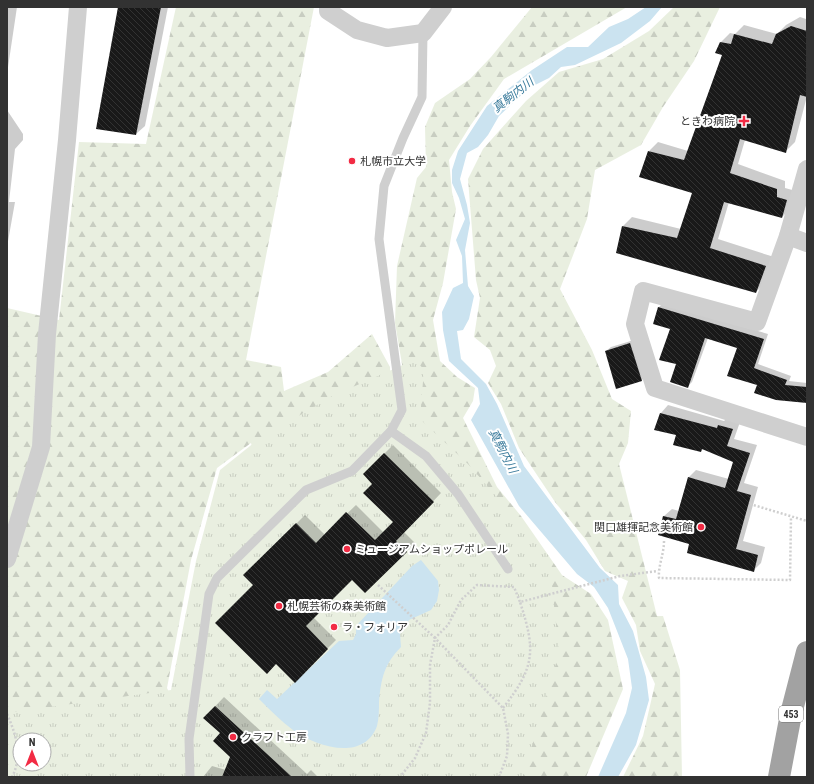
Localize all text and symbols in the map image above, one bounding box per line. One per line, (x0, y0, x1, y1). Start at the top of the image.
water label: 真駒内川 (490, 73, 538, 115)
place label: ときわ病院 (680, 115, 735, 128)
marker: ときわ病院 (738, 115, 750, 127)
place label: 札幌市立大学 (360, 155, 426, 168)
marker: 札幌市立大学 (347, 156, 357, 166)
water label: 真駒内川 (486, 426, 521, 477)
place label: 関口雄揮記念美術館 (594, 521, 693, 534)
marker: 関口雄揮記念美術館 (696, 522, 706, 532)
place label: ミュージアムショップポレール (355, 543, 508, 556)
marker: ミュージアムショップポレール (342, 544, 352, 554)
place label: 札幌芸術の森美術館 (287, 600, 386, 613)
marker: 札幌芸術の森美術館 (274, 601, 284, 611)
place label: ラ・フォリア (342, 621, 408, 634)
marker: ラ・フォリア (329, 622, 339, 632)
road number: 453 (779, 706, 803, 722)
place label: クラフト工房 (241, 731, 307, 744)
north arrow (12, 732, 52, 772)
marker: クラフト工房 (228, 732, 238, 742)
text: N (29, 736, 36, 749)

